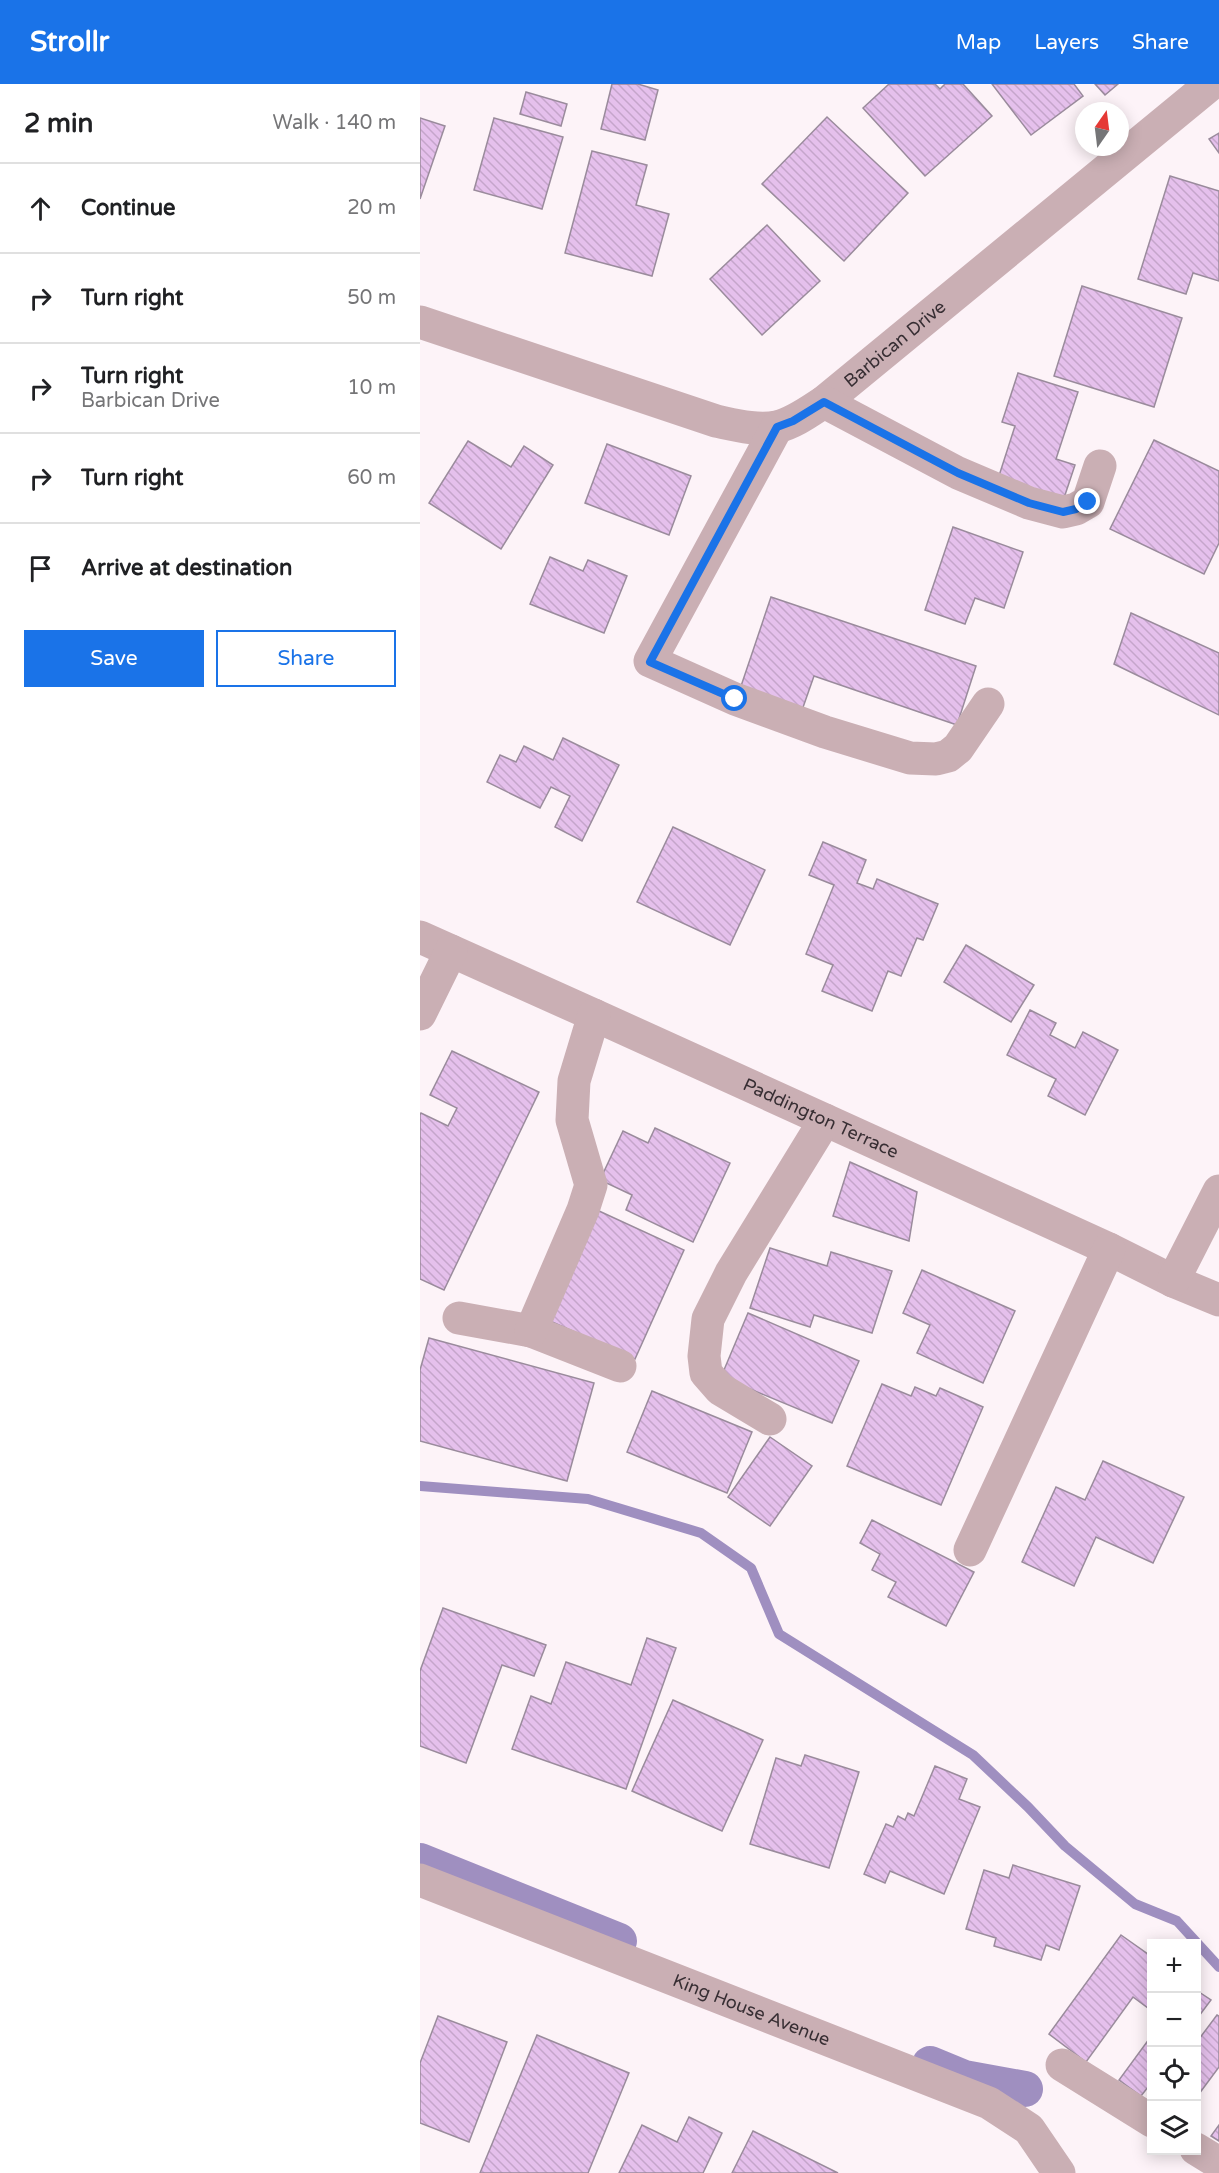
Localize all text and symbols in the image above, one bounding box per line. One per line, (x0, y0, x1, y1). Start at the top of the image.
text: Strollr (30, 25, 109, 59)
text: Map (956, 30, 1001, 55)
text: Layers (1034, 30, 1099, 55)
text: Share (1132, 30, 1189, 55)
north arrow (1075, 102, 1129, 156)
text: 2 min (24, 108, 93, 139)
text: Walk · 140 m (273, 111, 396, 135)
icon: ahead (24, 192, 57, 225)
text: Continue (81, 195, 176, 221)
text: 20 m (347, 196, 396, 220)
icon: right (24, 282, 57, 315)
text: Turn right (81, 285, 183, 311)
text: 50 m (347, 286, 396, 310)
street label: Barbican Drive (840, 296, 950, 392)
text: Turn right (81, 363, 183, 389)
icon: right (24, 372, 57, 405)
text: 10 m (347, 376, 396, 400)
text: Barbican Drive (81, 389, 220, 413)
icon: right (24, 462, 57, 495)
text: Turn right (81, 465, 183, 491)
text: 60 m (347, 466, 396, 490)
route end (1074, 488, 1100, 514)
icon: arrive (24, 552, 57, 585)
text: Arrive at destination (81, 555, 292, 581)
button: Save (24, 630, 204, 687)
button: Share (216, 630, 396, 687)
route start (721, 685, 747, 711)
street label: Paddington Terrace (740, 1073, 902, 1163)
map controls (1147, 1939, 1201, 2155)
button: + (1147, 1939, 1201, 1993)
street label: King House Avenue (670, 1969, 833, 2051)
button: − (1147, 1993, 1201, 2047)
button: locate (1147, 2047, 1201, 2101)
button: layers (1147, 2101, 1201, 2155)

